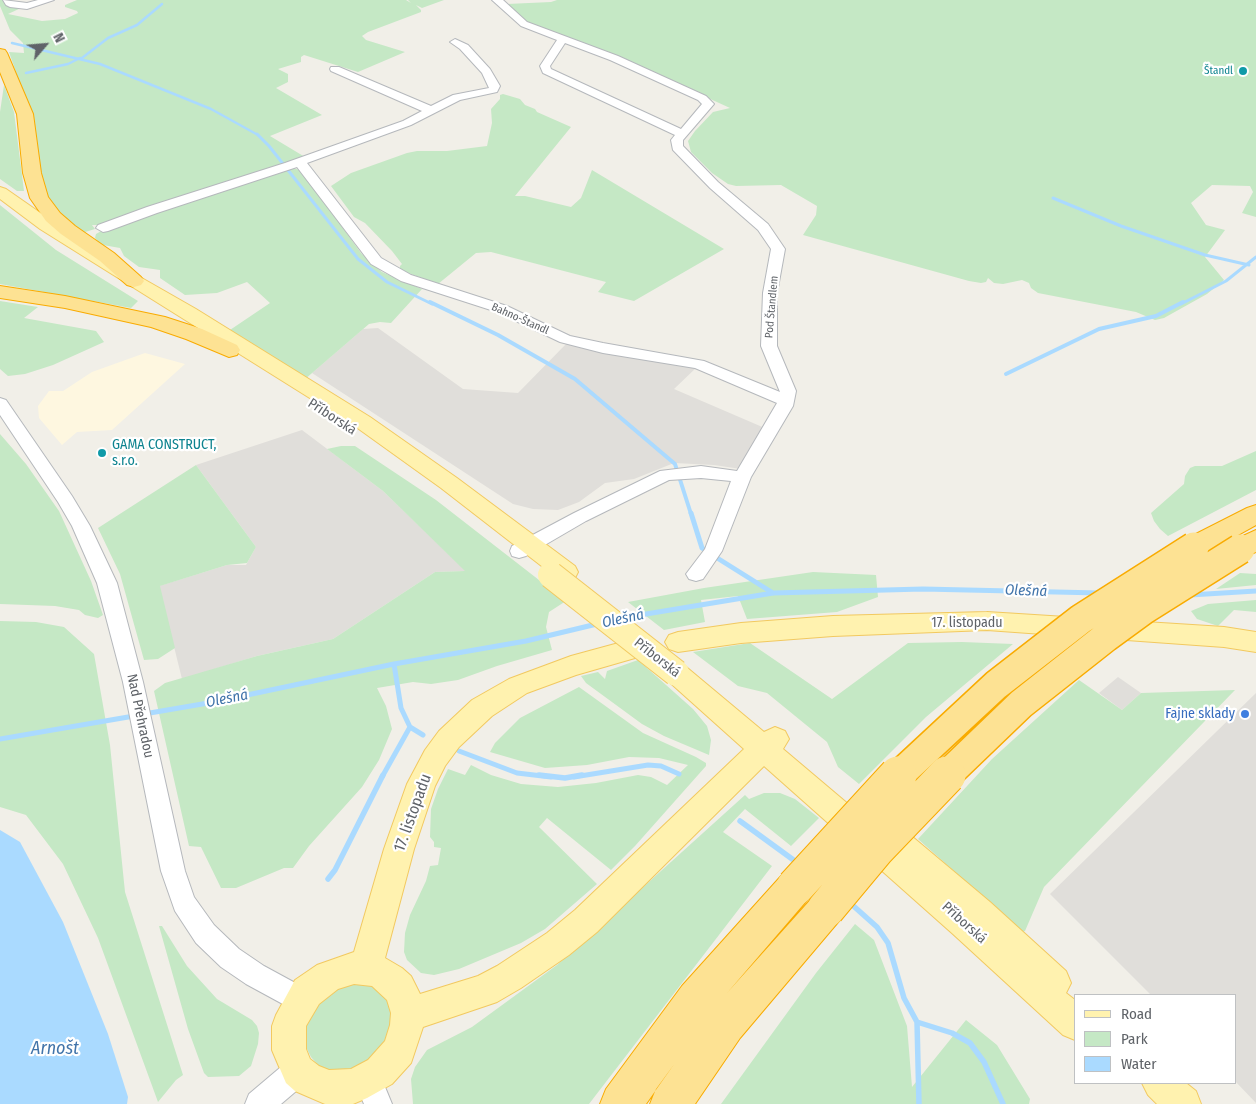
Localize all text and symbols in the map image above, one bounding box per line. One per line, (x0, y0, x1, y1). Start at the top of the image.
north arrow (20, 20, 70, 70)
text: N (49, 30, 68, 46)
place label: Štandl (1204, 64, 1233, 78)
marker: Štandl (1237, 65, 1249, 77)
street label: Pod Štandlem (763, 275, 781, 339)
street label: Bahno-Štandl (489, 300, 551, 338)
street label: Příborská (305, 395, 359, 439)
place label: GAMA CONSTRUCT, s.r.o. (112, 437, 217, 470)
marker: GAMA CONSTRUCT, s.r.o. (96, 447, 108, 459)
water label: Olešná (1005, 581, 1047, 601)
water label: Olešná (600, 606, 646, 632)
street label: 17. listopadu (931, 615, 1003, 631)
street label: Příborská (630, 635, 684, 681)
street label: Nad Přehradou (123, 672, 157, 760)
water label: Olešná (205, 686, 249, 712)
place label: Fajne sklady (1165, 706, 1235, 722)
marker: Fajne sklady (1239, 708, 1251, 720)
street label: 17. listopadu (390, 771, 436, 855)
street label: Příborská (938, 899, 990, 947)
legend (1074, 994, 1236, 1084)
text: Road (1121, 1005, 1152, 1023)
text: Park (1121, 1030, 1148, 1048)
water label: Arnošt (31, 1038, 79, 1060)
text: Water (1121, 1055, 1156, 1073)

